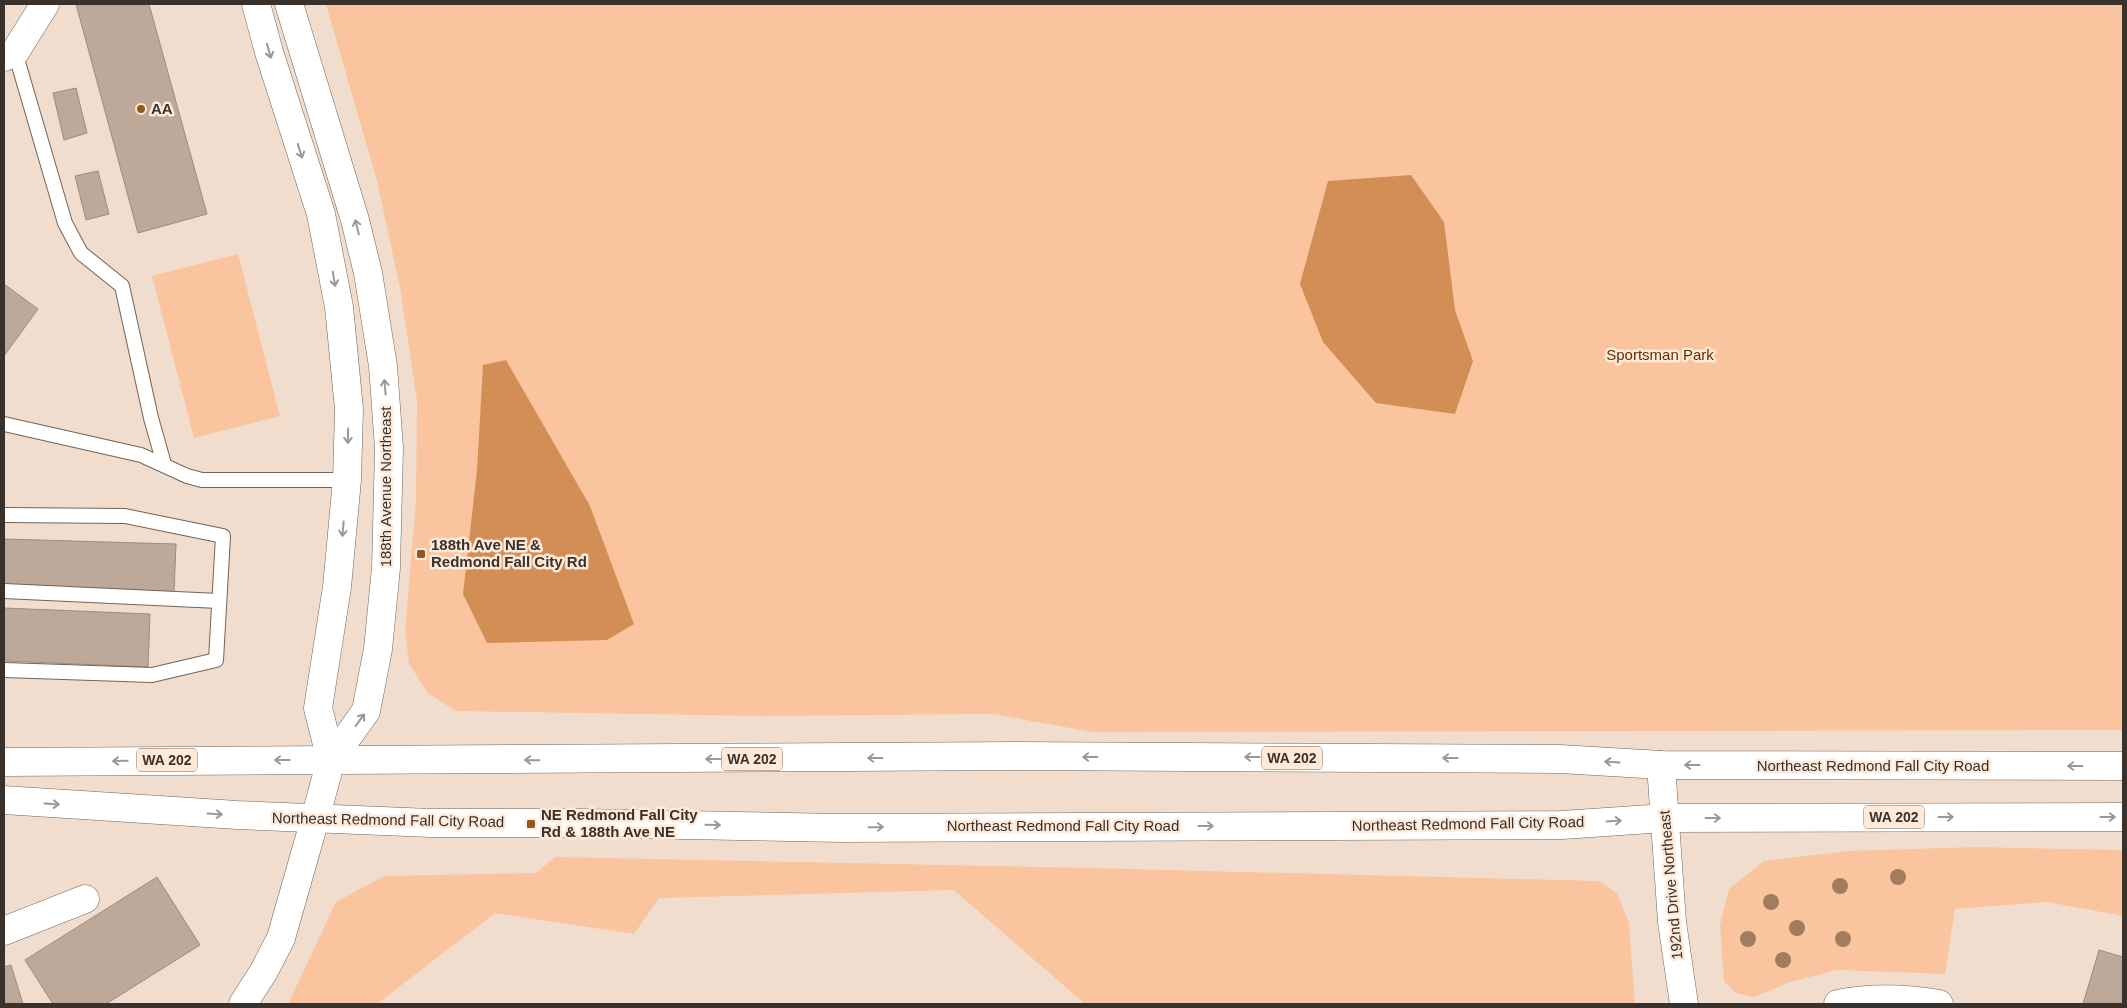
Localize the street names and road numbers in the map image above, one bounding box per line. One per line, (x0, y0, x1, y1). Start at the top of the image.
street label: 188th Avenue Northeast (377, 406, 394, 567)
road number: WA 202 (1262, 746, 1322, 770)
road number: WA 202 (137, 748, 197, 772)
road number: WA 202 (722, 748, 782, 771)
street label: Northeast Redmond Fall City Road (1757, 757, 1989, 774)
road number: WA 202 (1864, 806, 1924, 829)
street label: Northeast Redmond Fall City Road (272, 809, 504, 830)
street label: 192nd Drive Northeast (1655, 809, 1686, 961)
street label: Northeast Redmond Fall City Road (1352, 813, 1584, 834)
street label: Northeast Redmond Fall City Road (947, 817, 1179, 834)

